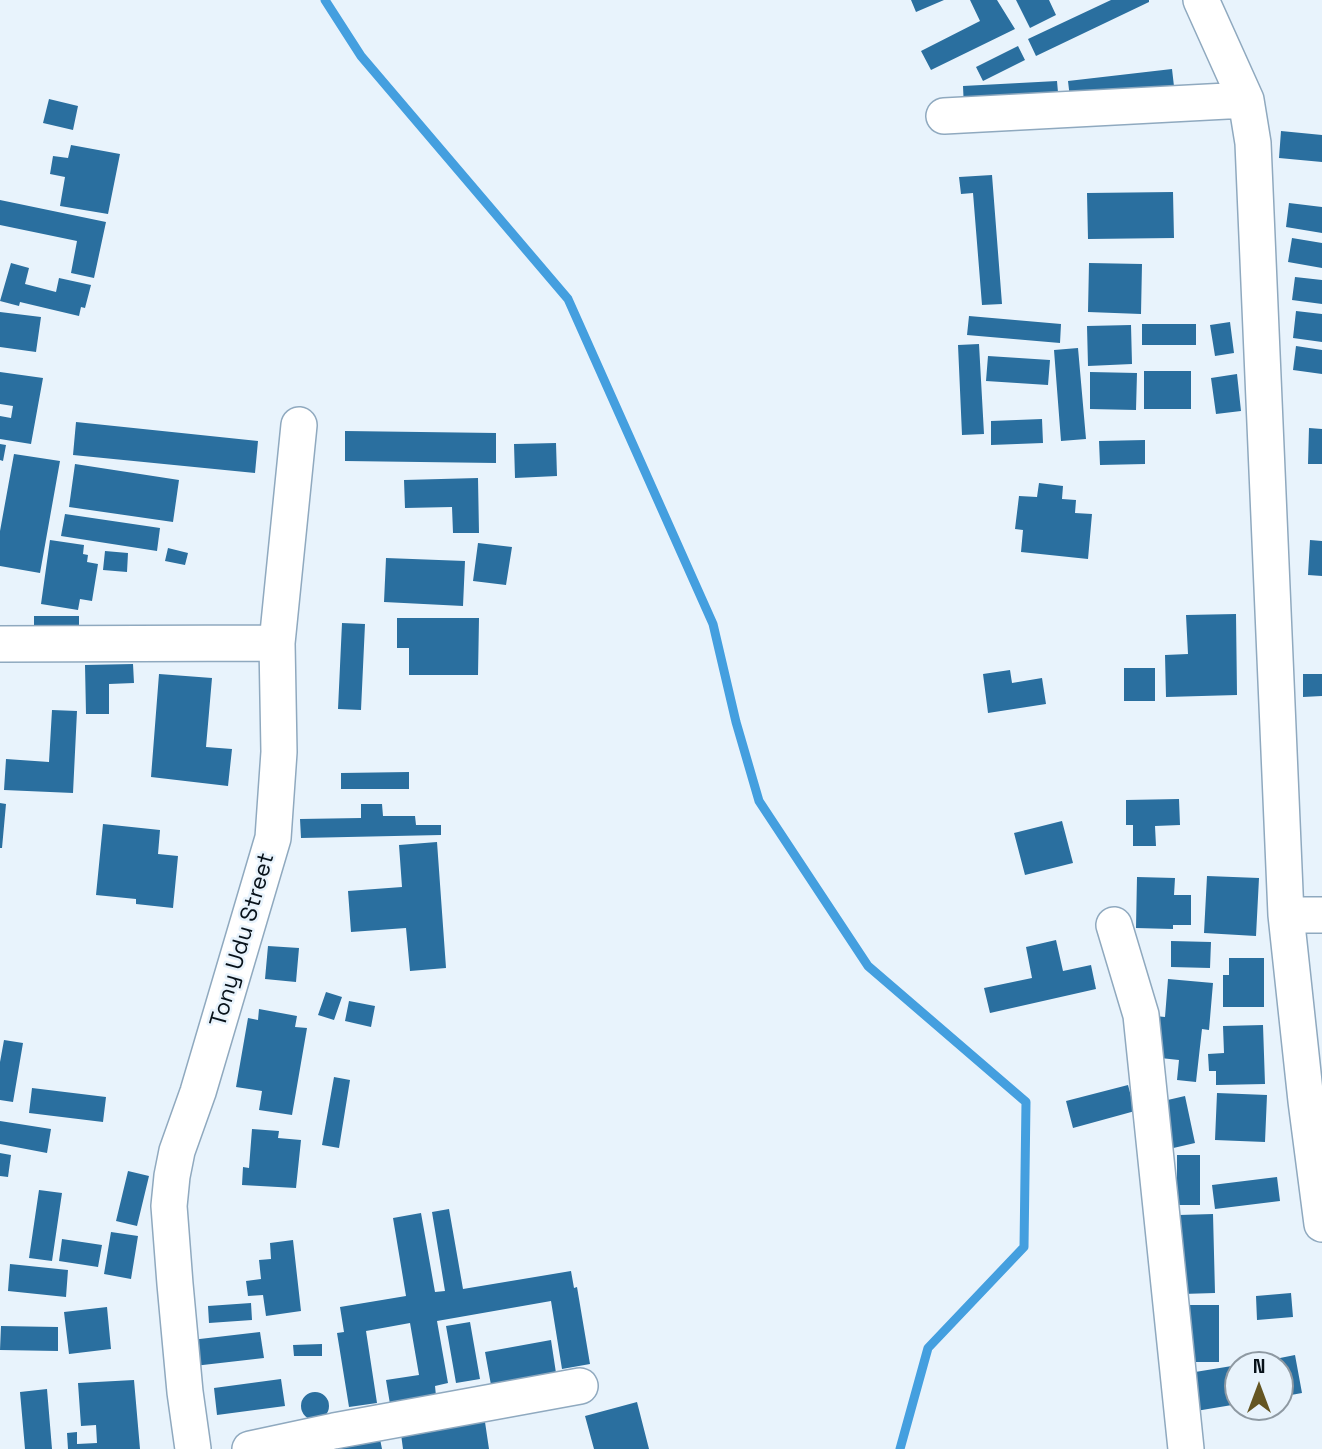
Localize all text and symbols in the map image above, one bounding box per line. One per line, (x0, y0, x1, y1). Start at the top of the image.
street label: Tony Udu Street (205, 850, 281, 1030)
north arrow (1224, 1351, 1294, 1421)
text: N (1253, 1354, 1265, 1379)

